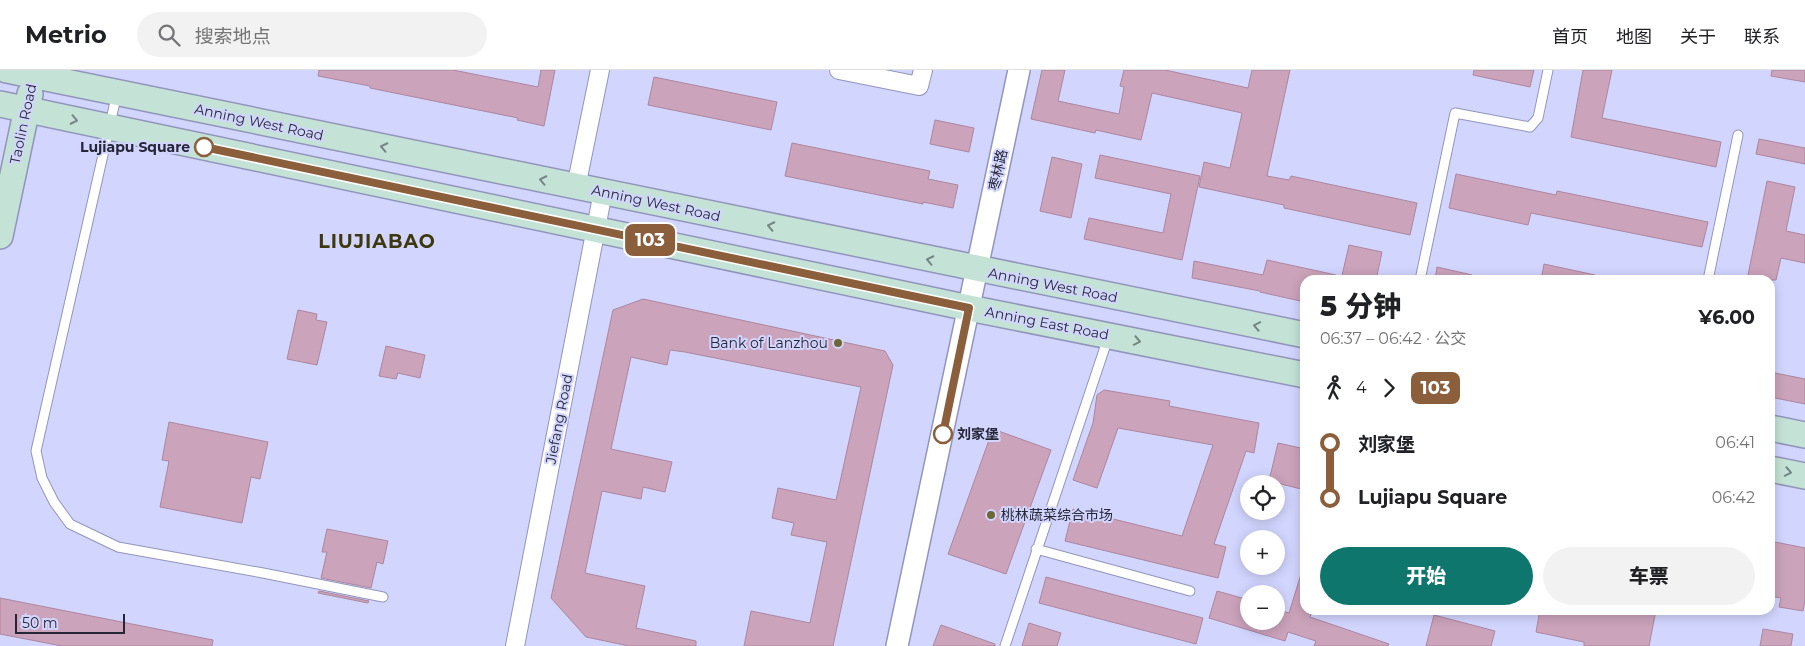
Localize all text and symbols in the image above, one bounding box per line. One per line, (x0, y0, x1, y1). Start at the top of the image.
search box (137, 12, 487, 57)
text: Metrio (25, 20, 107, 49)
icon: search (155, 21, 183, 49)
text: 搜索地点 (195, 25, 271, 48)
text: 首页 (1552, 26, 1588, 48)
text: 地图 (1616, 26, 1652, 48)
text: 关于 (1680, 26, 1716, 48)
text: 联系 (1744, 26, 1780, 48)
street label: Taolin Road (6, 82, 40, 166)
street label: Anning West Road (193, 100, 325, 144)
one-way arrow (70, 114, 79, 125)
marker: Lujiapu Square (194, 137, 214, 157)
place label: Lujiapu Square (80, 138, 190, 156)
one-way arrow (379, 142, 388, 153)
street label: 枣林路 (985, 148, 1011, 192)
one-way arrow (538, 175, 547, 186)
street label: Anning West Road (590, 181, 722, 225)
one-way arrow (766, 222, 775, 232)
line badge: 103 (621, 224, 679, 256)
text: 103 (635, 229, 665, 251)
district label: LIUJIABAO (318, 230, 436, 253)
one-way arrow (925, 255, 934, 265)
street label: Anning West Road (987, 264, 1119, 306)
text: 5 分钟 (1320, 289, 1401, 323)
street label: Anning East Road (984, 302, 1110, 344)
text: ¥6.00 (1698, 306, 1755, 329)
one-way arrow (1253, 321, 1262, 331)
text: 06:37 – 06:42 · 公交 (1320, 329, 1466, 348)
place label: Bank of Lanzhou (710, 334, 828, 352)
one-way arrow (1133, 336, 1142, 346)
marker: Bank of Lanzhou (832, 337, 844, 349)
street label: Jiefang Road (541, 372, 577, 467)
icon: walk (1320, 374, 1348, 402)
icon: forward (1375, 374, 1403, 402)
text: 103 (1421, 377, 1450, 399)
text: 4 (1356, 378, 1367, 397)
marker: 刘家堡 (933, 424, 953, 444)
place label: 刘家堡 (957, 425, 999, 443)
text: 刘家堡 (1358, 433, 1415, 456)
text: 06:41 (1715, 433, 1755, 452)
one-way arrow (1783, 466, 1792, 477)
map controls (1240, 475, 1285, 630)
button: locate (1240, 475, 1285, 520)
text: Lujiapu Square (1358, 486, 1507, 509)
text: 06:42 (1712, 488, 1755, 507)
place label: 桃林蔬菜综合市场 (1001, 506, 1113, 524)
marker: 桃林蔬菜综合市场 (985, 509, 997, 521)
button: + (1240, 530, 1285, 575)
button: 开始 (1320, 547, 1533, 605)
button: 车票 (1543, 547, 1755, 605)
button: − (1240, 585, 1285, 630)
scale bar (15, 611, 125, 634)
text: 50 m (22, 614, 58, 632)

